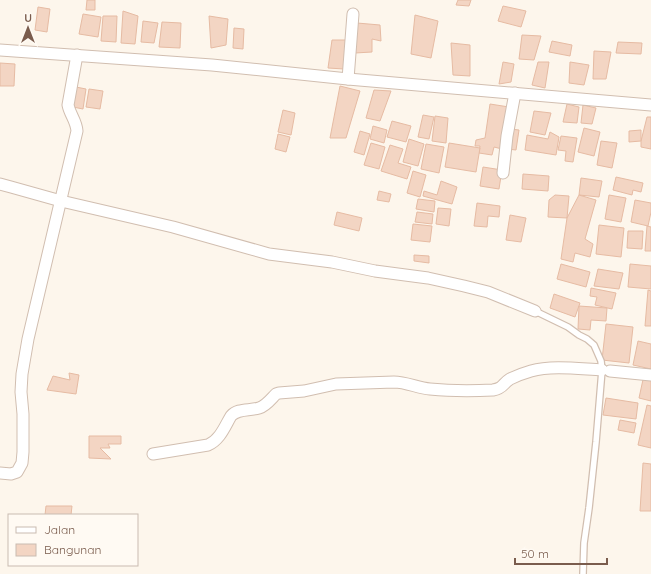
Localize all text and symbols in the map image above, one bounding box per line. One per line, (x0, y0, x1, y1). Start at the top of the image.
north arrow (8, 8, 48, 48)
text: U (24, 11, 32, 25)
legend (8, 514, 138, 566)
text: Jalan (44, 522, 75, 537)
scale bar (515, 540, 607, 566)
text: Bangunan (44, 542, 101, 557)
text: 50 m (521, 546, 549, 561)

